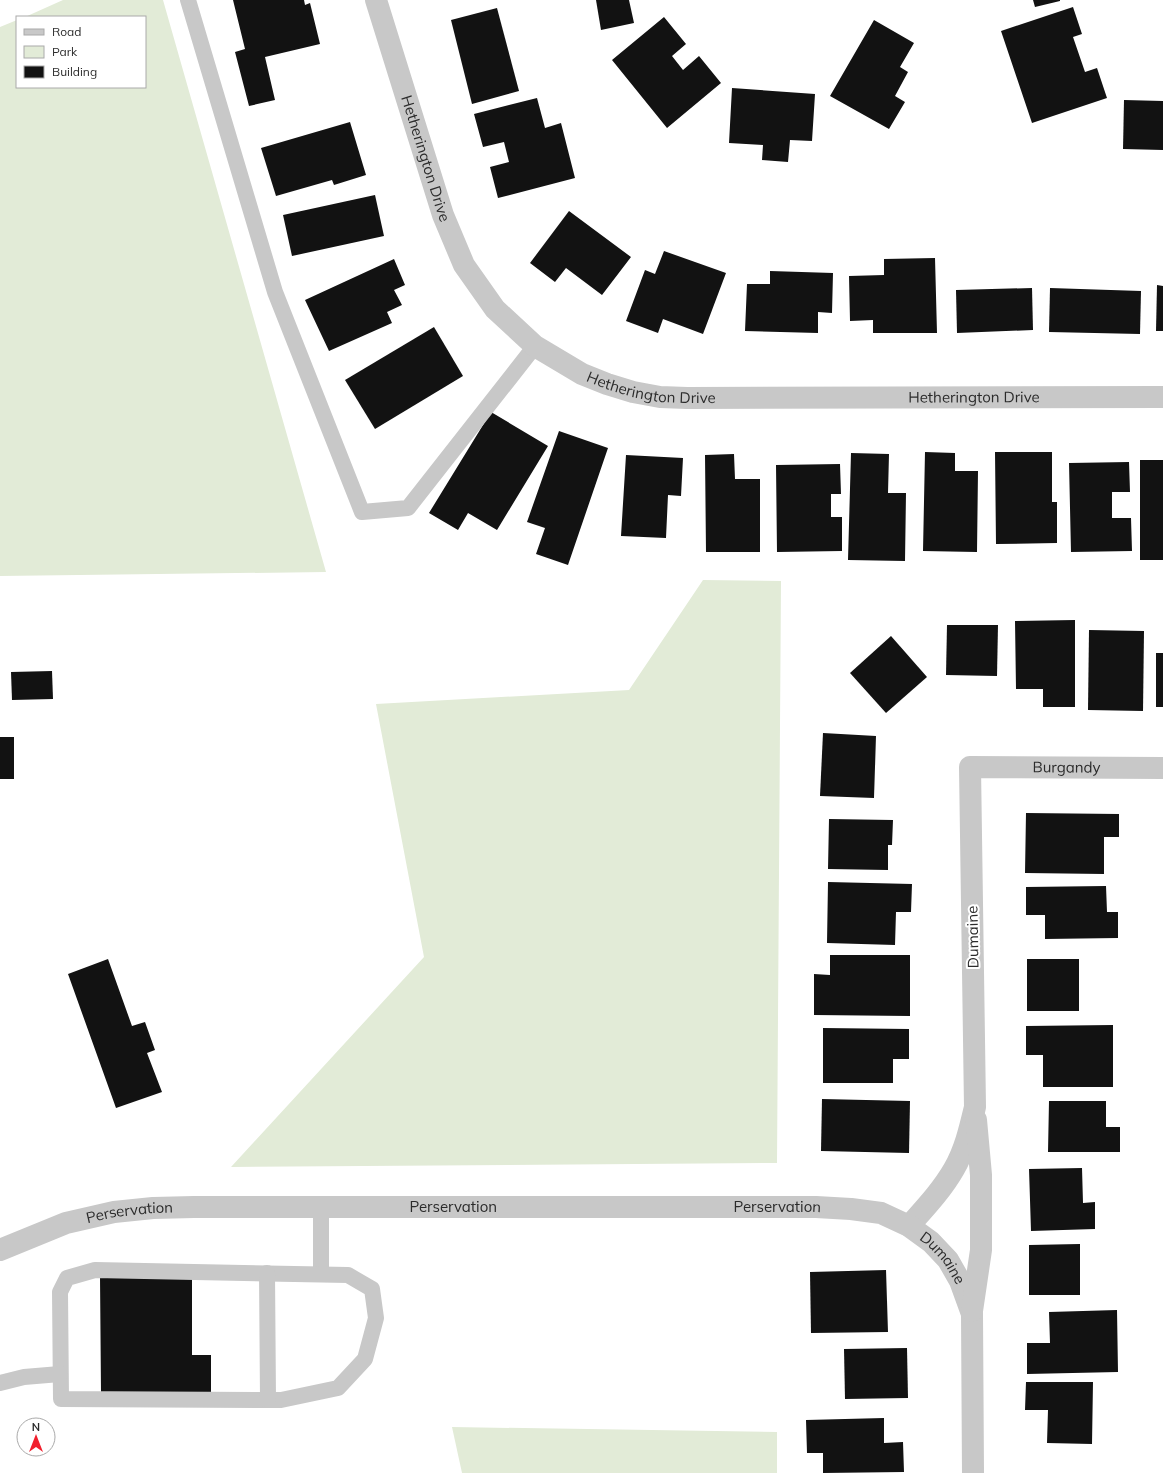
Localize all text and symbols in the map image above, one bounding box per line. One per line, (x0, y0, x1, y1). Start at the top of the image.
legend (16, 16, 146, 88)
text: Road (52, 24, 81, 39)
text: Park (52, 44, 78, 59)
text: Building (52, 64, 97, 79)
street label: Hetherington Drive (397, 93, 455, 225)
street label: Hetherington Drive (584, 367, 716, 407)
street label: Hetherington Drive (908, 387, 1040, 407)
street label: Burgandy (1032, 757, 1101, 777)
street label: Dumaine (962, 906, 983, 968)
street label: Perservation (409, 1197, 497, 1216)
street label: Perservation (733, 1197, 822, 1216)
street label: Perservation (84, 1198, 173, 1227)
street label: Dumaine (916, 1227, 970, 1287)
north arrow (16, 1417, 56, 1457)
text: N (32, 1420, 40, 1434)

